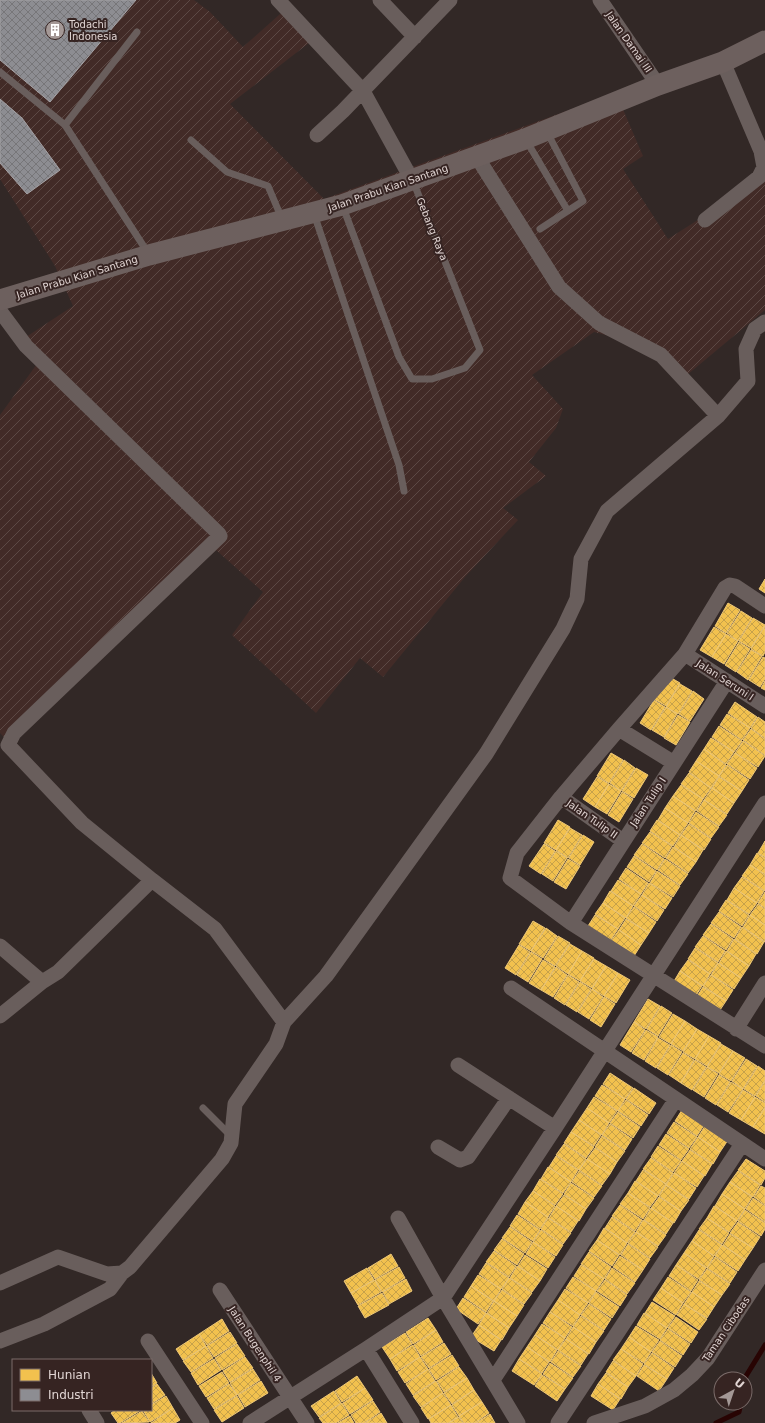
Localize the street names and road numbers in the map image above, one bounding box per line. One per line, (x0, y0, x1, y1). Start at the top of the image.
street label: Jalan Damai III (603, 9, 654, 75)
street label: Jalan Prabu Kian Santang (326, 162, 449, 214)
street label: Gebang Raya (414, 196, 450, 262)
street label: Jalan Prabu Kian Santang (14, 253, 139, 301)
street label: Jalan Seruni I (694, 657, 756, 703)
street label: Jalan Tulip I (627, 775, 668, 830)
street label: Jalan Tulip II (564, 797, 619, 841)
street label: Taman Cibodas (700, 1294, 752, 1364)
street label: Jalan Bugenphil 4 (226, 1304, 283, 1384)

